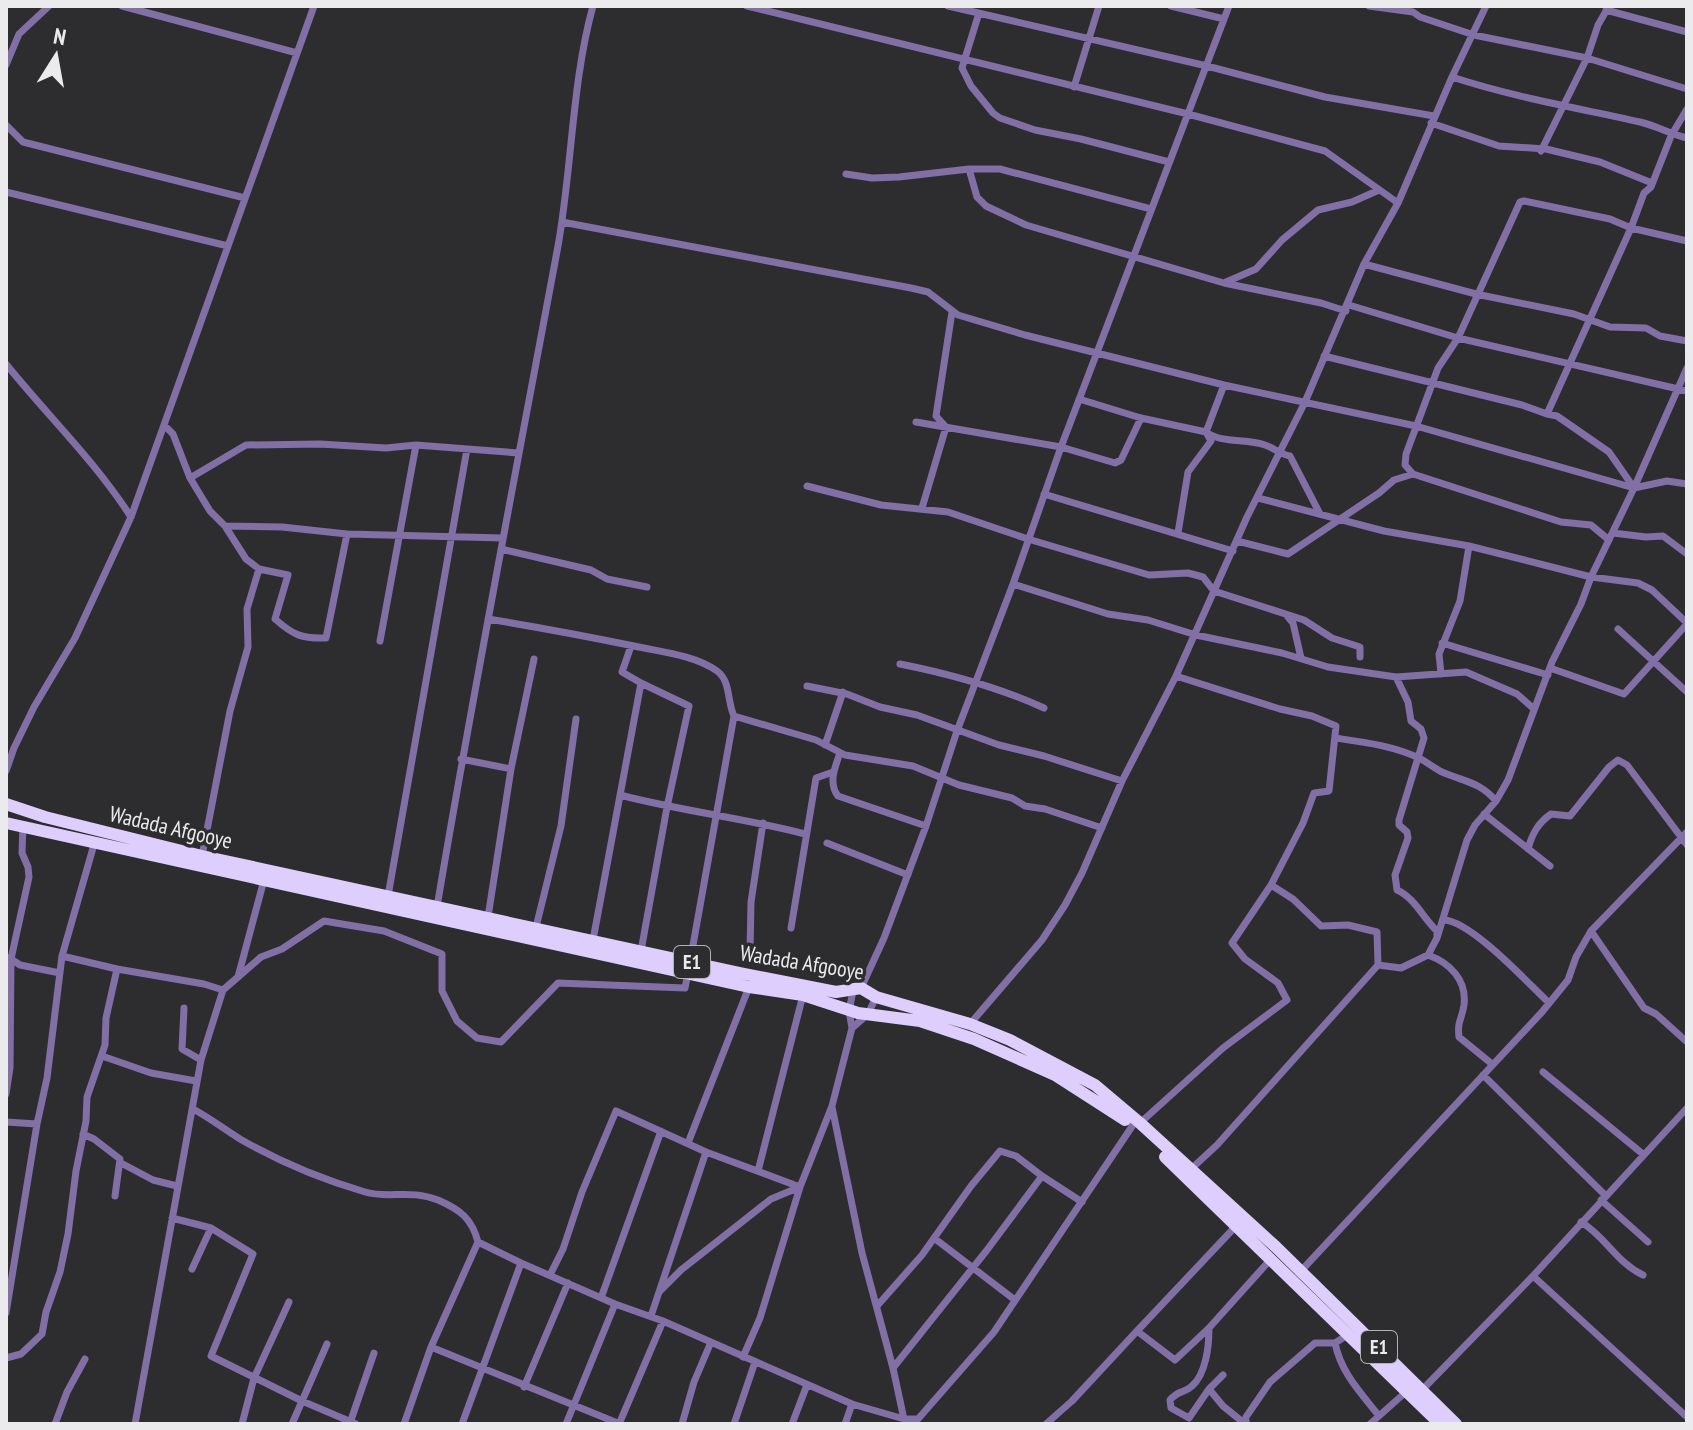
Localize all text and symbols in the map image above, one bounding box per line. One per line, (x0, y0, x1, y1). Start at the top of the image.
north arrow (16, 16, 96, 96)
text: N (51, 21, 68, 51)
street label: Wadada Afgooye (107, 799, 235, 855)
street label: Wadada Afgooye (738, 938, 866, 986)
road number: E1 (674, 946, 710, 978)
road number: E1 (1361, 1331, 1397, 1363)

